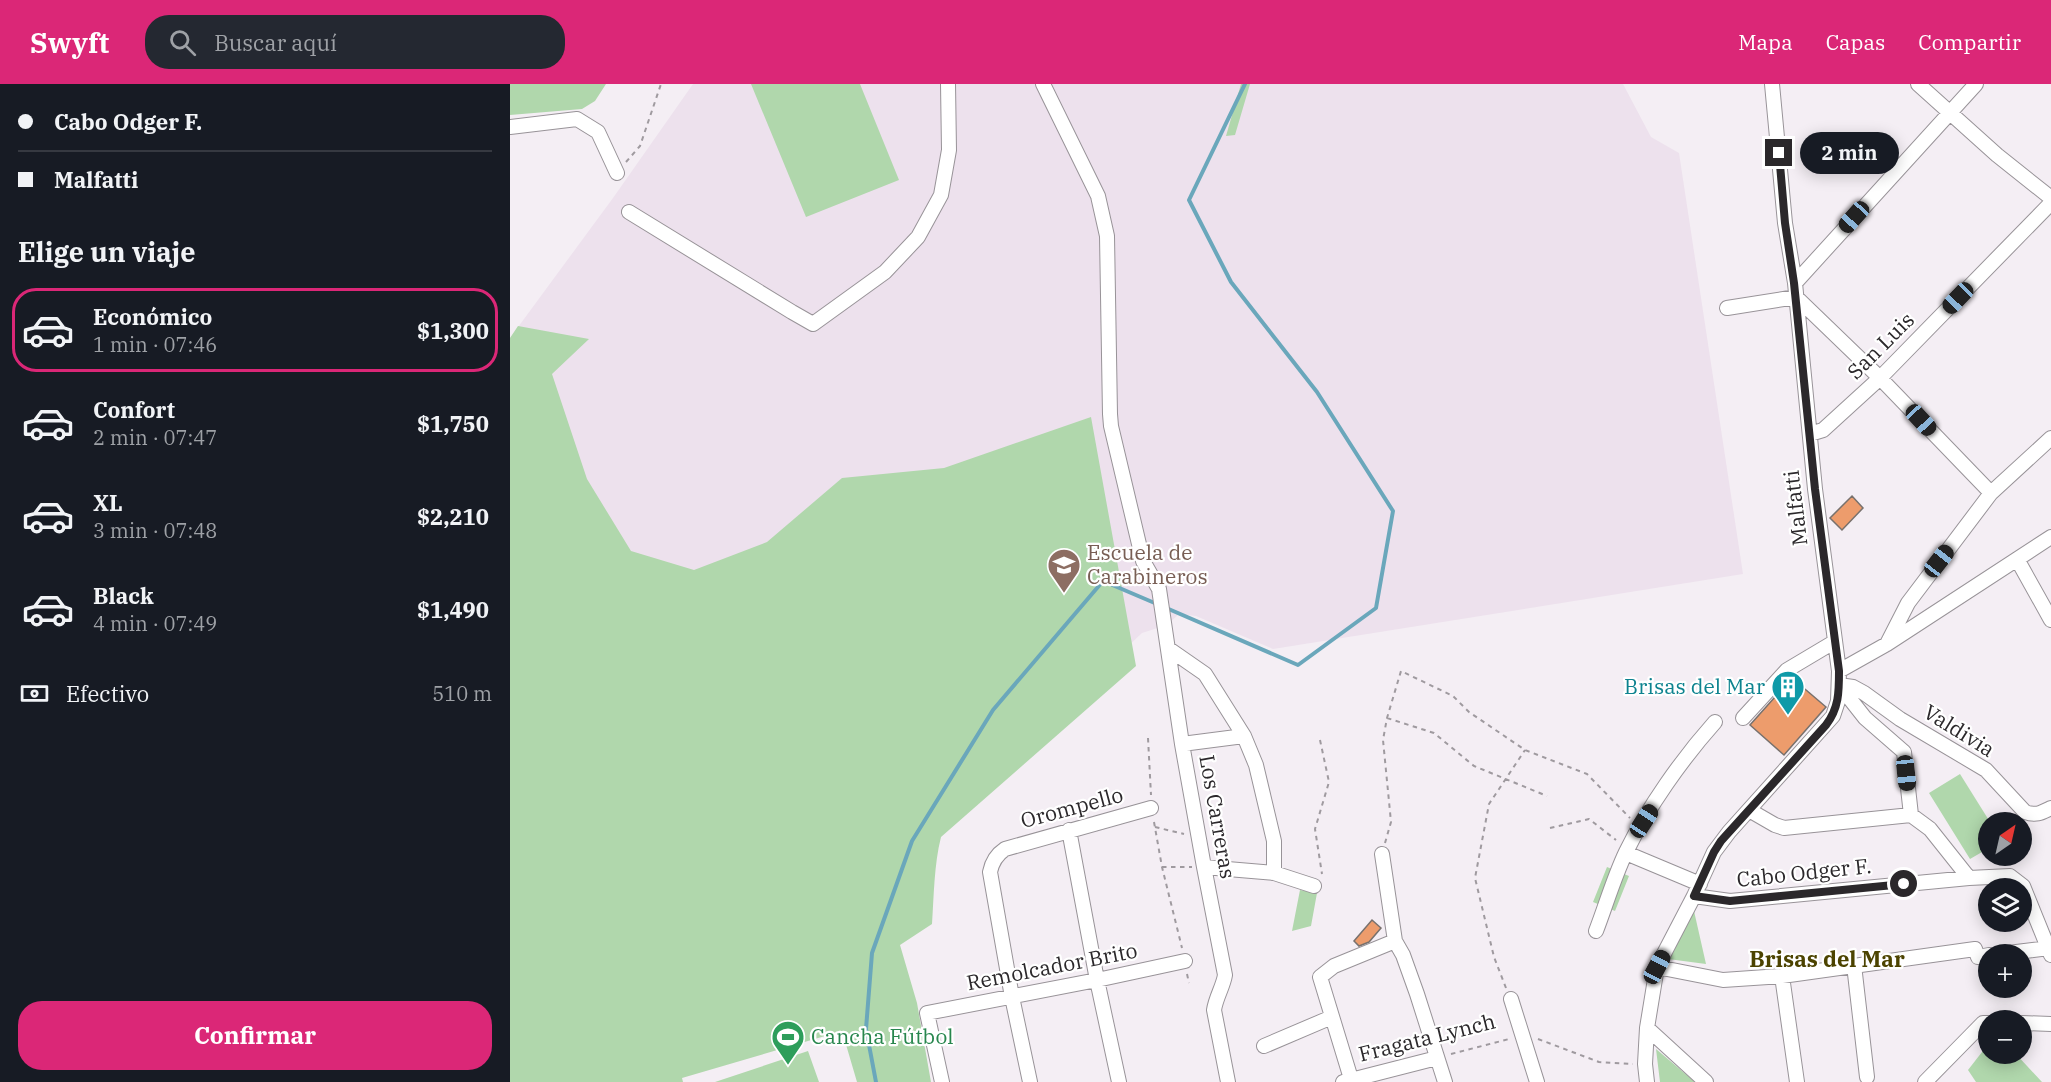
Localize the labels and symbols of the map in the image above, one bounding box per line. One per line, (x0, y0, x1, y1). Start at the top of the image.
callout: 2 min (1800, 132, 1899, 174)
route end (1765, 139, 1792, 166)
car (1835, 198, 1873, 236)
car (1939, 279, 1977, 317)
street label: San Luis (1841, 306, 1920, 385)
car (1902, 401, 1940, 439)
street label: Malfatti (1776, 469, 1814, 547)
place label: Escuela de Carabineros (1087, 538, 1208, 590)
car (1921, 541, 1957, 581)
school or university icon: Escuela de Carabineros (1046, 547, 1082, 594)
building icon: Brisas del Mar (1770, 669, 1806, 716)
place label: Brisas del Mar (1624, 672, 1766, 700)
street label: Valdivia (1919, 697, 2000, 763)
street label: Los Carreras (1193, 753, 1243, 881)
car (1895, 754, 1917, 792)
street label: Orompello (1017, 780, 1126, 834)
car (1627, 801, 1661, 841)
north arrow (1978, 812, 2032, 866)
street label: Cabo Odger F. (1735, 851, 1873, 893)
route start (1890, 870, 1917, 897)
street label: Remolcador Brito (964, 936, 1140, 996)
district label: Brisas del Mar (1749, 944, 1905, 973)
car (1641, 947, 1673, 987)
street label: Fragata Lynch (1355, 1007, 1498, 1068)
sports icon: Cancha Fútbol (770, 1019, 806, 1066)
place label: Cancha Fútbol (811, 1022, 954, 1050)

